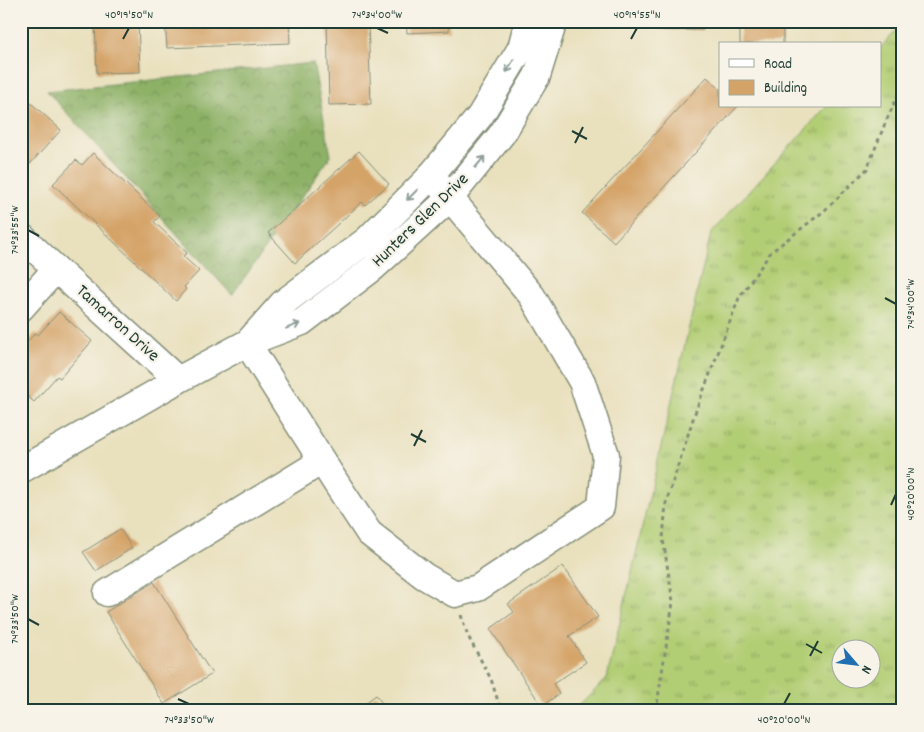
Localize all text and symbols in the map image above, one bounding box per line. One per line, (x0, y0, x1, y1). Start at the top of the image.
text: 40°19'50"N (105, 7, 153, 24)
text: 74°34'00"W (352, 7, 402, 24)
text: 40°19'55"N (613, 7, 661, 24)
legend (719, 42, 882, 108)
text: Road (764, 54, 792, 76)
one-way arrow (504, 59, 514, 73)
text: Building (764, 78, 807, 100)
one-way arrow (474, 156, 485, 169)
street label: Hunters Glen Drive (367, 168, 475, 274)
one-way arrow (406, 189, 418, 201)
text: 74°33'55"W (7, 206, 24, 254)
text: 74°34'00"W (903, 279, 920, 329)
street label: Tamarron Drive (70, 280, 164, 368)
one-way arrow (285, 321, 300, 330)
text: 40°20'00"N (903, 468, 920, 520)
text: 74°33'50"W (7, 594, 24, 644)
north arrow (832, 640, 882, 690)
text: N (855, 661, 876, 677)
text: 74°33'50"W (164, 712, 214, 729)
text: 40°20'00"N (758, 712, 810, 729)

